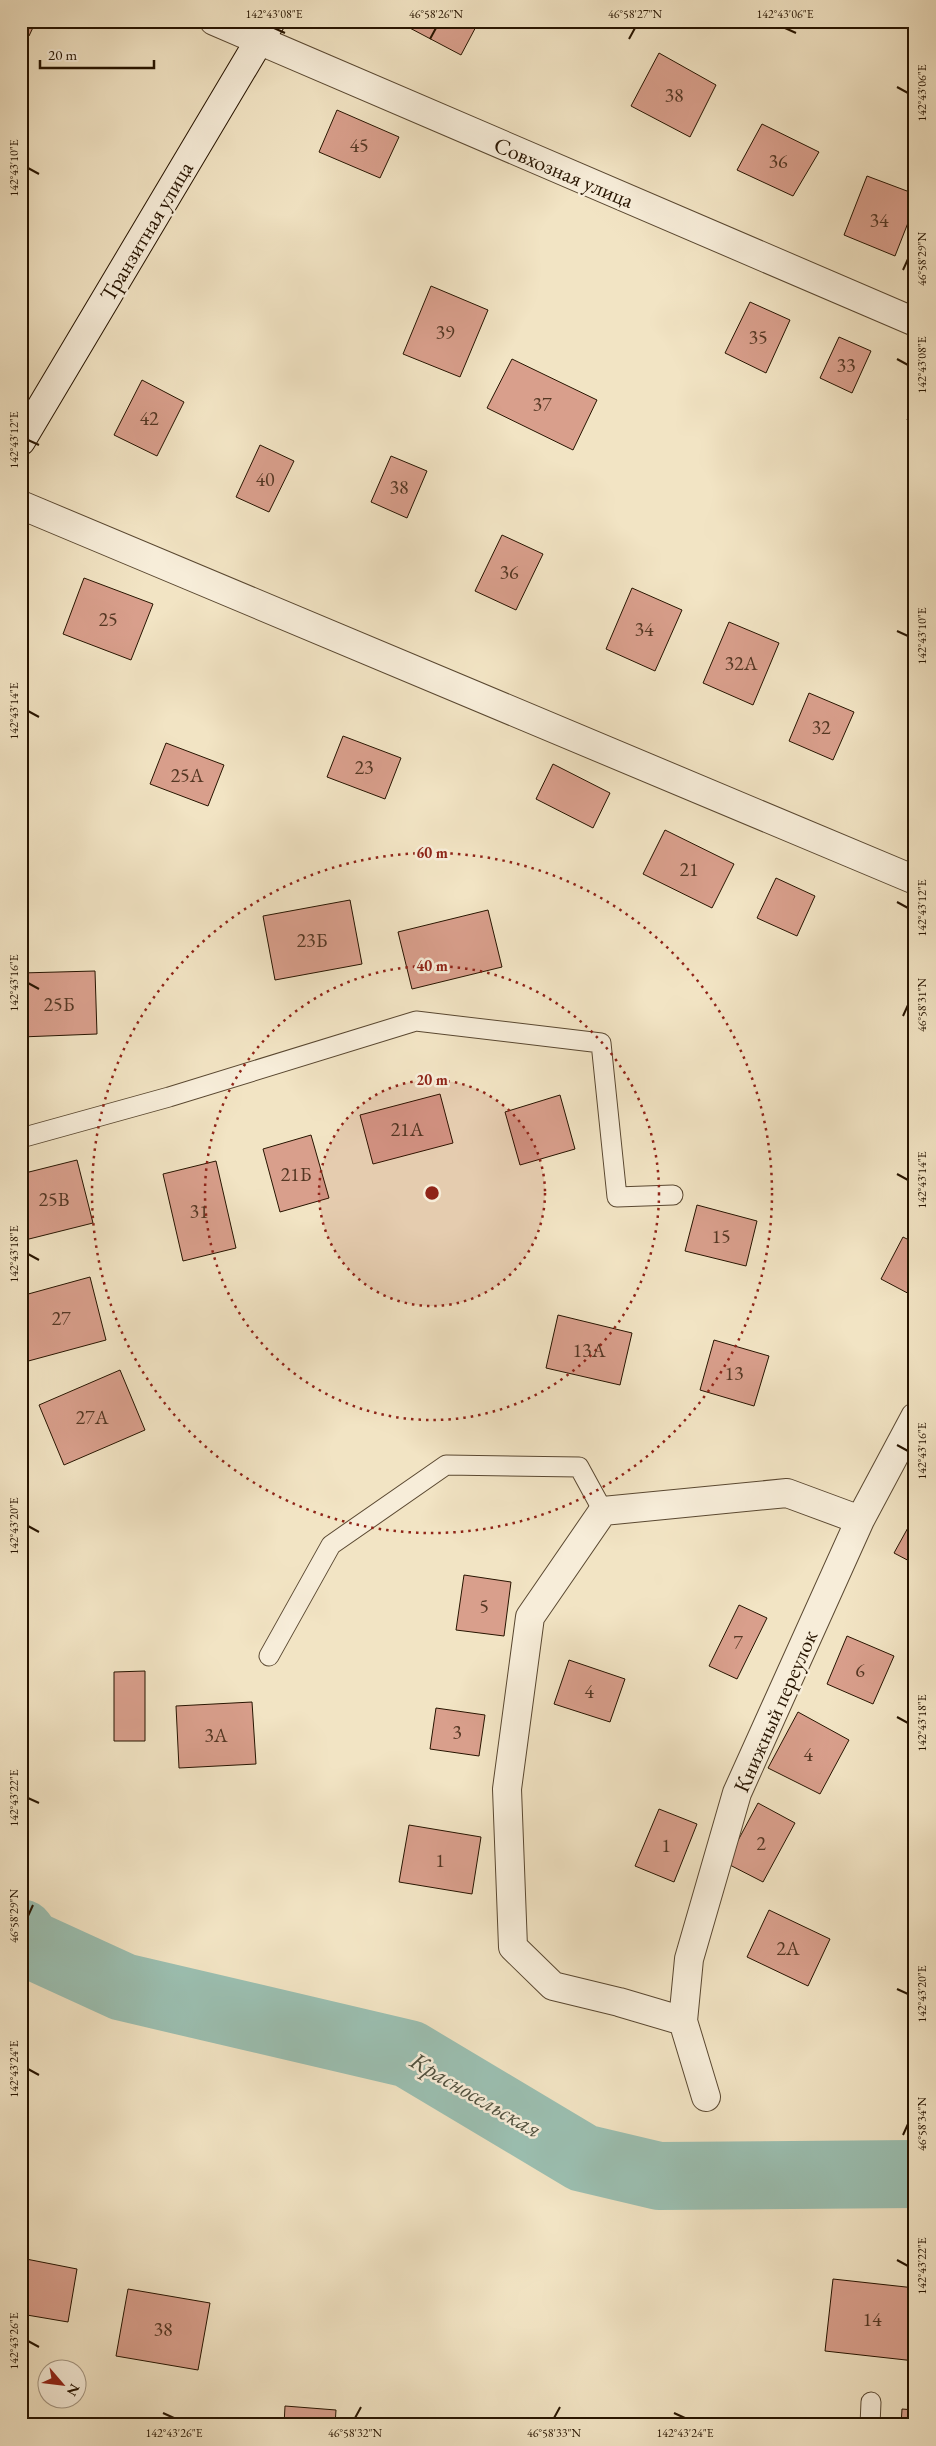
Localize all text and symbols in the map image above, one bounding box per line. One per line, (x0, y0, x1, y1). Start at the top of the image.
text: 142°43'08"E (246, 6, 303, 22)
text: 46°58'26"N (409, 6, 463, 22)
text: 46°58'27"N (608, 6, 662, 22)
text: 142°43'06"E (757, 6, 814, 22)
scale bar (40, 38, 154, 70)
text: 20 m (48, 45, 77, 64)
text: 142°43'06"E (914, 64, 930, 121)
house number: 38 (664, 82, 684, 108)
street label: Совхозная улица (489, 130, 638, 215)
house number: 45 (349, 132, 369, 158)
text: 142°43'10"E (6, 139, 22, 196)
house number: 36 (768, 148, 788, 174)
street label: Транзитная улица (93, 156, 200, 307)
house number: 34 (869, 207, 889, 233)
text: 46°58'29"N (914, 232, 930, 286)
house number: 39 (435, 319, 455, 345)
house number: 35 (748, 324, 768, 350)
text: 142°43'08"E (914, 336, 930, 393)
house number: 33 (836, 352, 856, 378)
house number: 37 (532, 391, 552, 417)
house number: 42 (139, 405, 159, 431)
text: 142°43'12"E (6, 411, 22, 468)
house number: 40 (255, 466, 275, 492)
house number: 38 (389, 474, 409, 500)
house number: 36 (499, 559, 519, 585)
house number: 25 (98, 606, 118, 632)
text: 142°43'10"E (914, 607, 930, 664)
house number: 34 (634, 616, 654, 642)
house number: 32А (724, 650, 758, 676)
text: 142°43'14"E (6, 682, 22, 739)
house number: 32 (811, 714, 831, 740)
house number: 23 (354, 754, 374, 780)
house number: 25А (170, 762, 204, 788)
text: 60 m (416, 843, 448, 862)
house number: 21 (679, 856, 699, 882)
text: 142°43'12"E (914, 879, 930, 936)
house number: 23Б (297, 927, 328, 953)
text: 142°43'16"E (6, 954, 22, 1011)
text: 40 m (416, 956, 448, 975)
text: 46°58'31"N (914, 978, 930, 1032)
house number: 25Б (44, 991, 75, 1017)
text: 20 m (416, 1070, 448, 1089)
house number: 21А (390, 1116, 424, 1142)
text: 142°43'14"E (914, 1151, 930, 1208)
house number: 21Б (281, 1161, 312, 1187)
centre of rings (423, 1184, 441, 1202)
house number: 25В (39, 1186, 69, 1212)
house number: 31 (189, 1198, 209, 1224)
house number: 15 (711, 1223, 731, 1249)
text: 142°43'18"E (6, 1225, 22, 1282)
house number: 27 (51, 1305, 71, 1331)
house number: 13А (572, 1337, 606, 1363)
house number: 13 (724, 1360, 744, 1386)
house number: 27А (75, 1404, 109, 1430)
text: 142°43'16"E (914, 1422, 930, 1479)
text: 142°43'20"E (6, 1497, 22, 1554)
house number: 5 (479, 1593, 489, 1619)
street label: Книжный переулок (727, 1625, 824, 1797)
house number: 7 (733, 1629, 743, 1655)
house number: 6 (855, 1657, 865, 1683)
house number: 4 (584, 1678, 594, 1704)
text: 142°43'18"E (914, 1694, 930, 1751)
house number: 3 (452, 1719, 462, 1745)
house number: 3А (204, 1722, 228, 1748)
house number: 4 (803, 1741, 813, 1767)
text: 142°43'22"E (6, 1769, 22, 1826)
house number: 2 (756, 1830, 766, 1856)
house number: 1 (661, 1832, 671, 1858)
house number: 1 (435, 1847, 445, 1873)
text: 46°58'29"N (6, 1889, 22, 1943)
house number: 2А (776, 1935, 800, 1961)
text: 142°43'20"E (914, 1965, 930, 2022)
text: 142°43'24"E (6, 2040, 22, 2097)
water label: Красносельская (404, 2044, 547, 2145)
text: 46°58'34"N (914, 2097, 930, 2151)
text: 142°43'22"E (914, 2237, 930, 2294)
house number: 14 (862, 2306, 882, 2332)
text: 142°43'26"E (6, 2312, 22, 2369)
house number: 38 (153, 2316, 173, 2342)
north arrow (38, 2358, 88, 2408)
text: N (63, 2381, 84, 2400)
text: 142°43'26"E (146, 2425, 203, 2441)
text: 46°58'32"N (328, 2425, 382, 2441)
text: 46°58'33"N (527, 2425, 581, 2441)
text: 142°43'24"E (657, 2425, 714, 2441)

